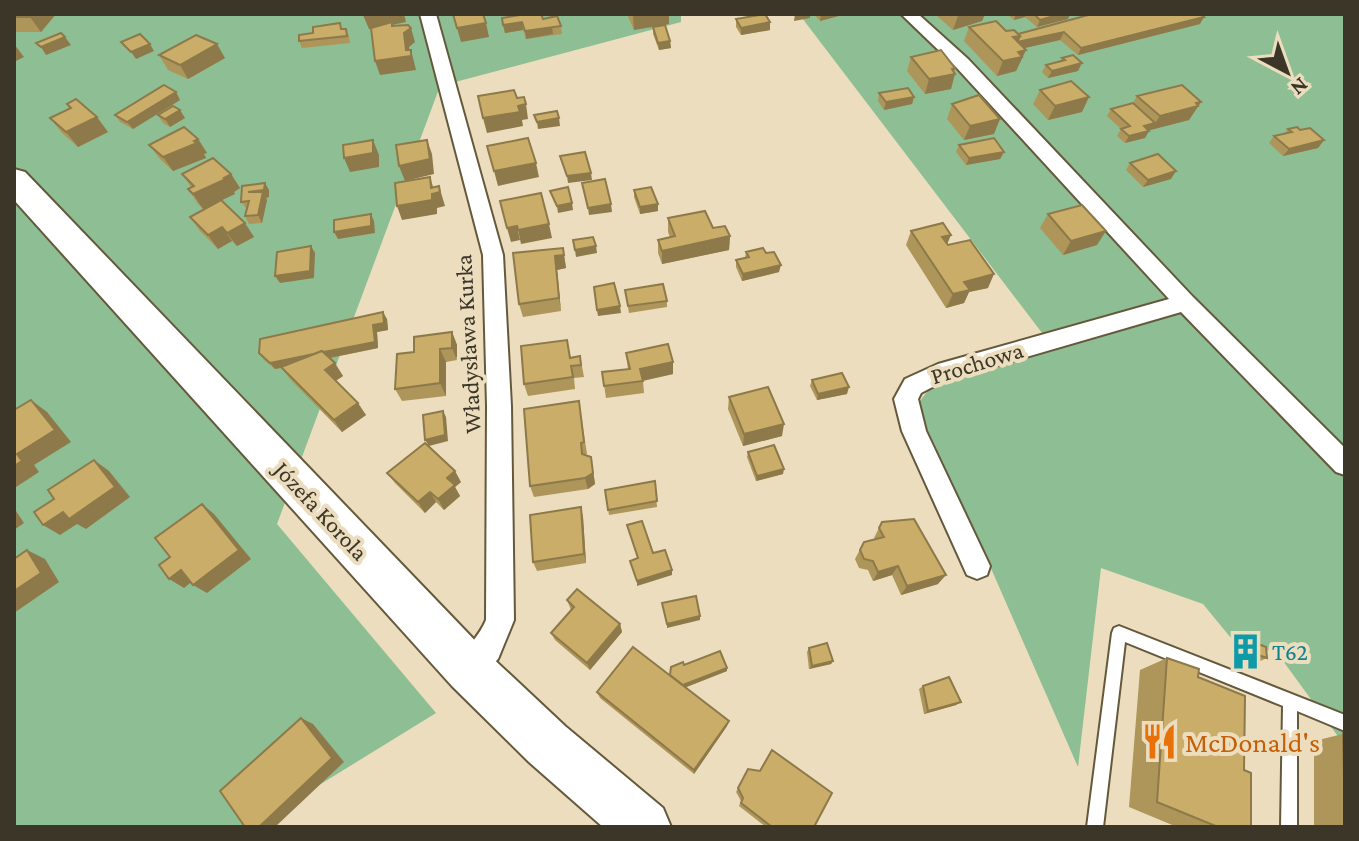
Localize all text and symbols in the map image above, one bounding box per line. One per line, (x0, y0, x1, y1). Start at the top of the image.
north arrow (1247, 32, 1327, 112)
text: N (1286, 72, 1314, 101)
street label: Władysława Kurka (449, 254, 486, 434)
street label: Prochowa (927, 336, 1026, 389)
street label: Józefa Korola (267, 454, 374, 566)
building icon: T62 (1227, 633, 1265, 671)
place label: T62 (1272, 638, 1308, 665)
restaurant icon: McDonald's (1140, 723, 1178, 761)
place label: McDonald's (1185, 727, 1320, 758)

